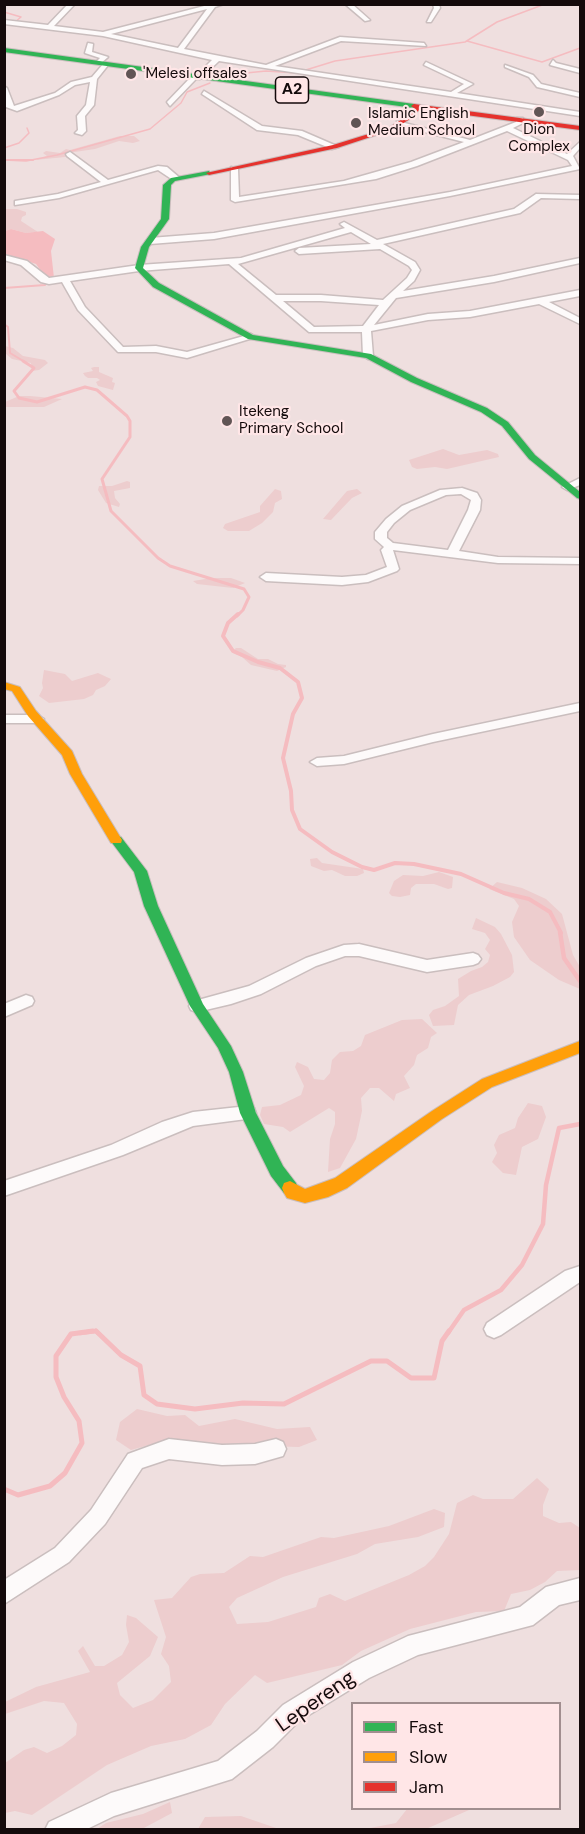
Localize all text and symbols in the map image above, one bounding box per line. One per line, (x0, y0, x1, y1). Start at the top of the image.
place label: 'Melesi offsales (143, 65, 247, 83)
marker: 'Melesi offsales (124, 67, 138, 81)
road number: A2 (276, 77, 308, 103)
place label: Islamic English Medium School (368, 105, 475, 140)
marker: Dion Complex (532, 105, 546, 119)
marker: Islamic English Medium School (349, 116, 363, 130)
place label: Dion Complex (508, 121, 570, 156)
place label: Itekeng Primary School (239, 403, 343, 438)
marker: Itekeng Primary School (220, 414, 234, 428)
street label: Lepereng (272, 1666, 360, 1738)
legend (351, 1702, 561, 1810)
text: Fast (409, 1715, 444, 1739)
text: Slow (409, 1745, 448, 1769)
text: Jam (409, 1775, 444, 1799)

